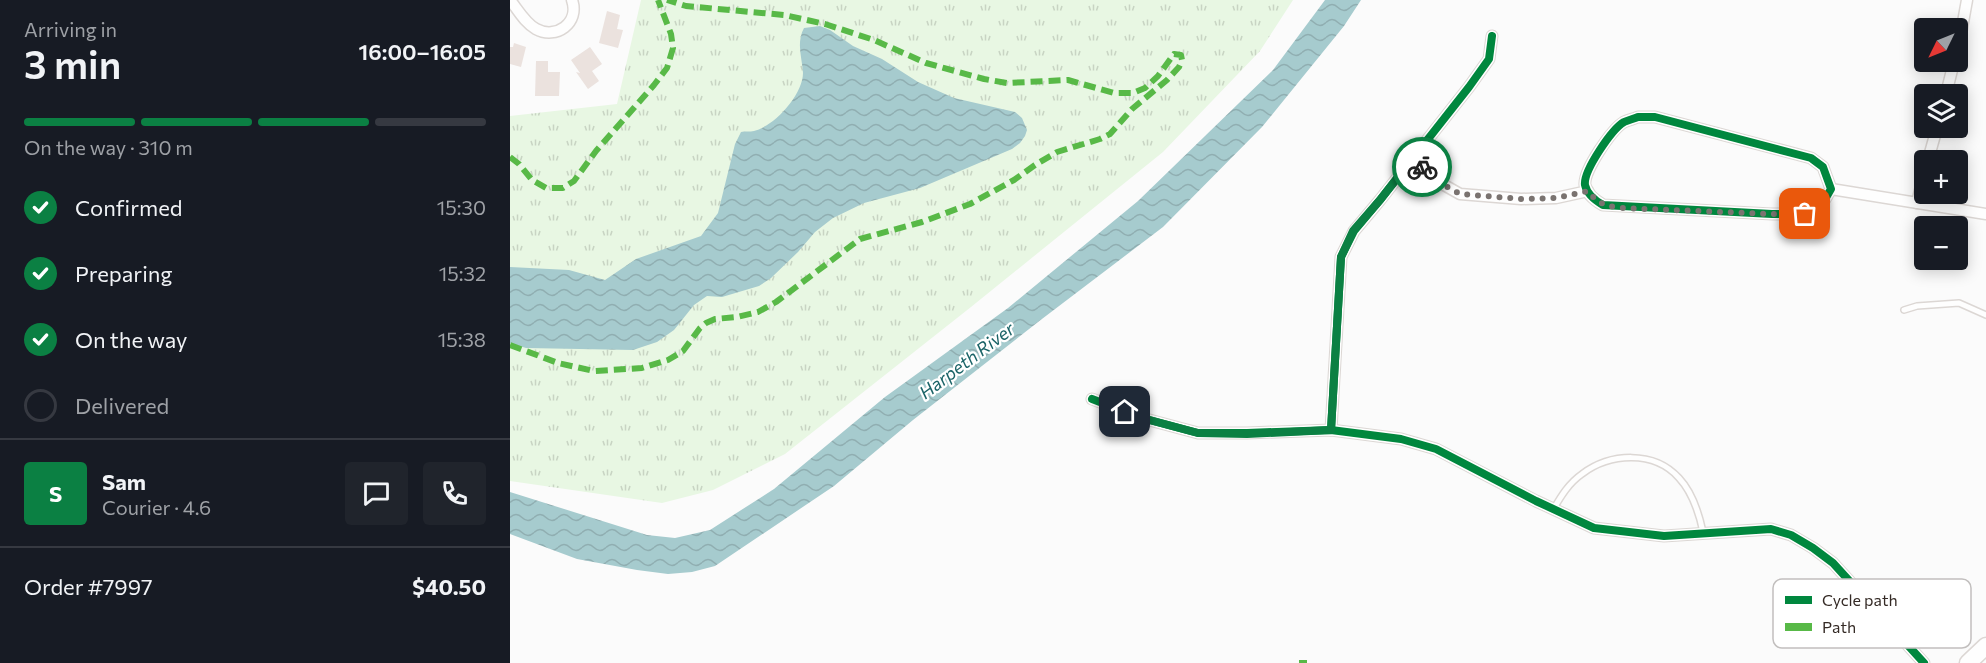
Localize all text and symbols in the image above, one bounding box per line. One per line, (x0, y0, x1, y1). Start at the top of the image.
text: Arriving in (24, 17, 117, 41)
north arrow (1914, 18, 1968, 72)
map controls (1914, 18, 1968, 270)
text: 16:00–16:05 (359, 38, 486, 65)
text: 3 min (24, 39, 121, 87)
button: layers (1914, 84, 1968, 138)
text: On the way · 310 m (24, 135, 193, 159)
courier (1392, 137, 1452, 197)
button: + (1914, 150, 1968, 204)
icon: bike (1406, 151, 1439, 184)
pin (1779, 188, 1830, 239)
icon: check (24, 191, 57, 224)
text: Confirmed (75, 194, 182, 221)
text: 15:30 (437, 195, 486, 219)
icon: bag (1788, 197, 1821, 230)
button: − (1914, 216, 1968, 270)
icon: check (24, 257, 57, 290)
text: Preparing (75, 260, 172, 287)
text: 15:32 (439, 261, 486, 285)
water label: Harpeth River (914, 317, 1019, 403)
icon: check (24, 323, 57, 356)
text: On the way (75, 326, 187, 353)
text: 15:38 (438, 327, 486, 351)
pin (1099, 386, 1150, 437)
text: Delivered (75, 392, 169, 419)
icon: home (1108, 395, 1141, 428)
button: chat (345, 462, 408, 525)
button: phone (423, 462, 486, 525)
text: Sam (102, 468, 146, 495)
text: S (49, 480, 62, 507)
text: Courier · 4.6 (102, 495, 211, 519)
text: Order #7997 (24, 573, 153, 600)
text: $40.50 (412, 573, 486, 600)
legend (1773, 579, 1971, 648)
text: Cycle path (1822, 590, 1898, 609)
text: Path (1822, 617, 1856, 636)

